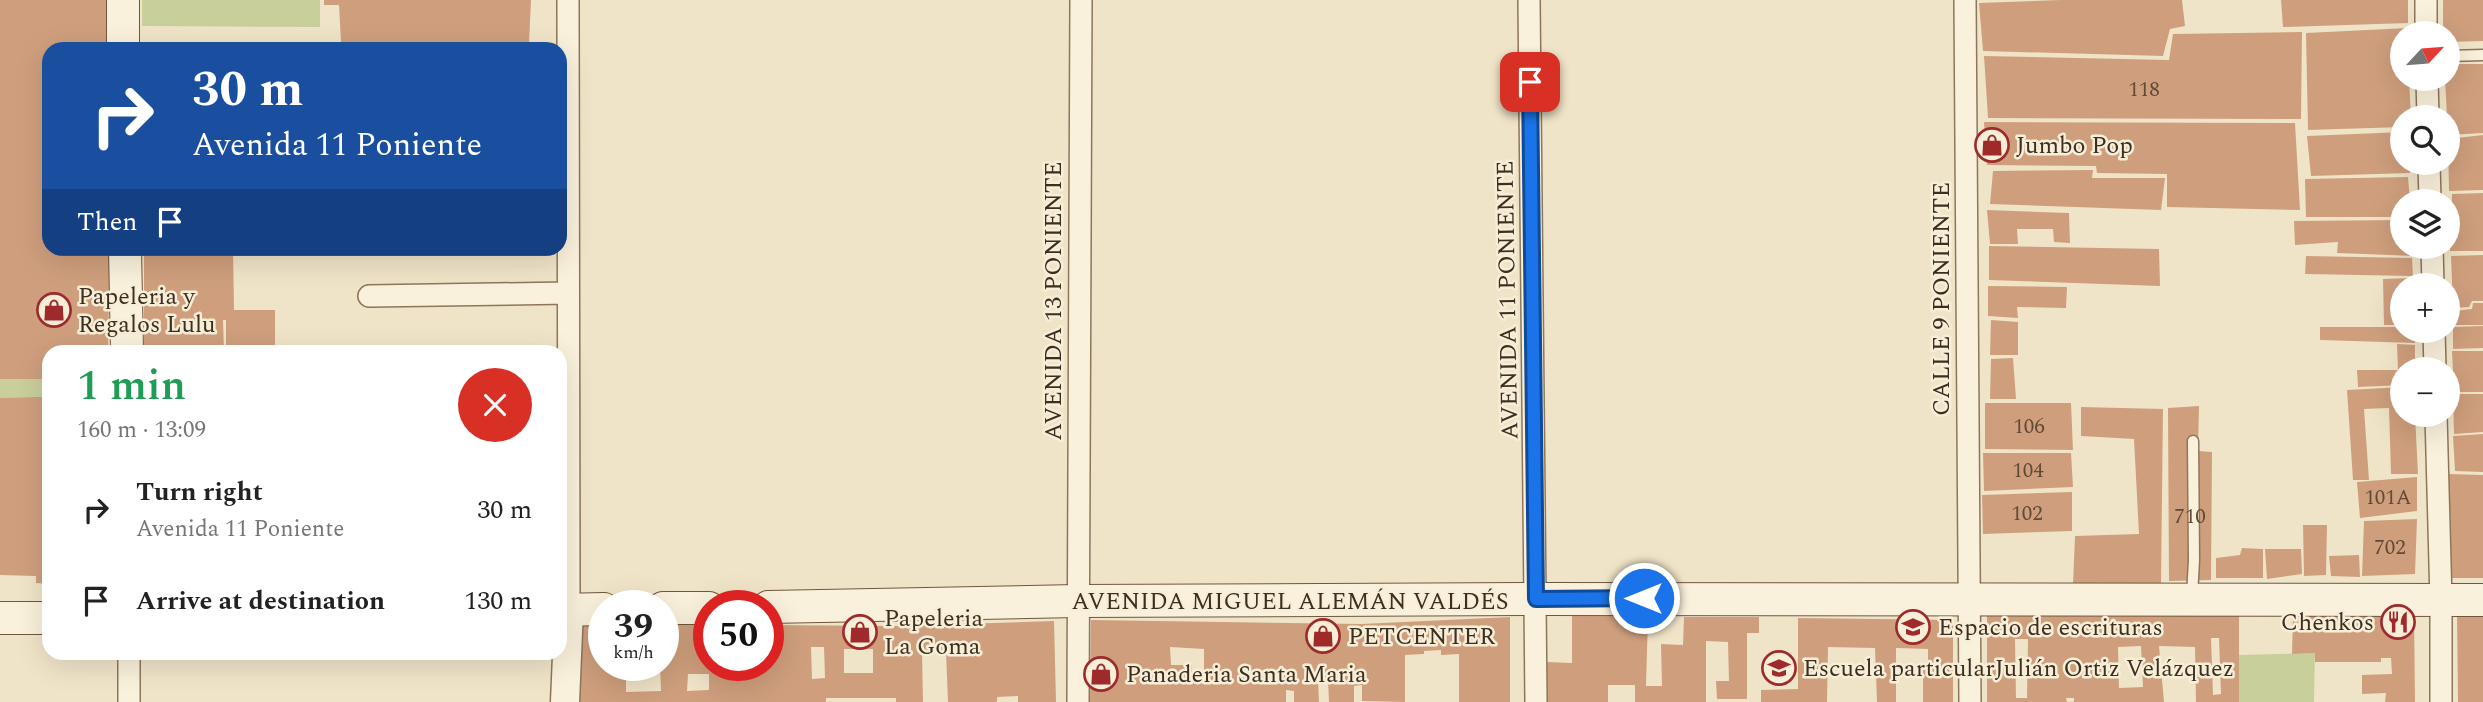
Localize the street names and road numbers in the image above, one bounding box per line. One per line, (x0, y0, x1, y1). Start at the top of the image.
street label: AVENIDA 11 PONIENTE (1488, 160, 1528, 440)
street label: AVENIDA 13 PONIENTE (1036, 161, 1072, 441)
street label: CALLE 9 PONIENTE (1924, 182, 1960, 416)
street label: AVENIDA MIGUEL ALEMÁN VALDÉS (1072, 584, 1509, 620)

